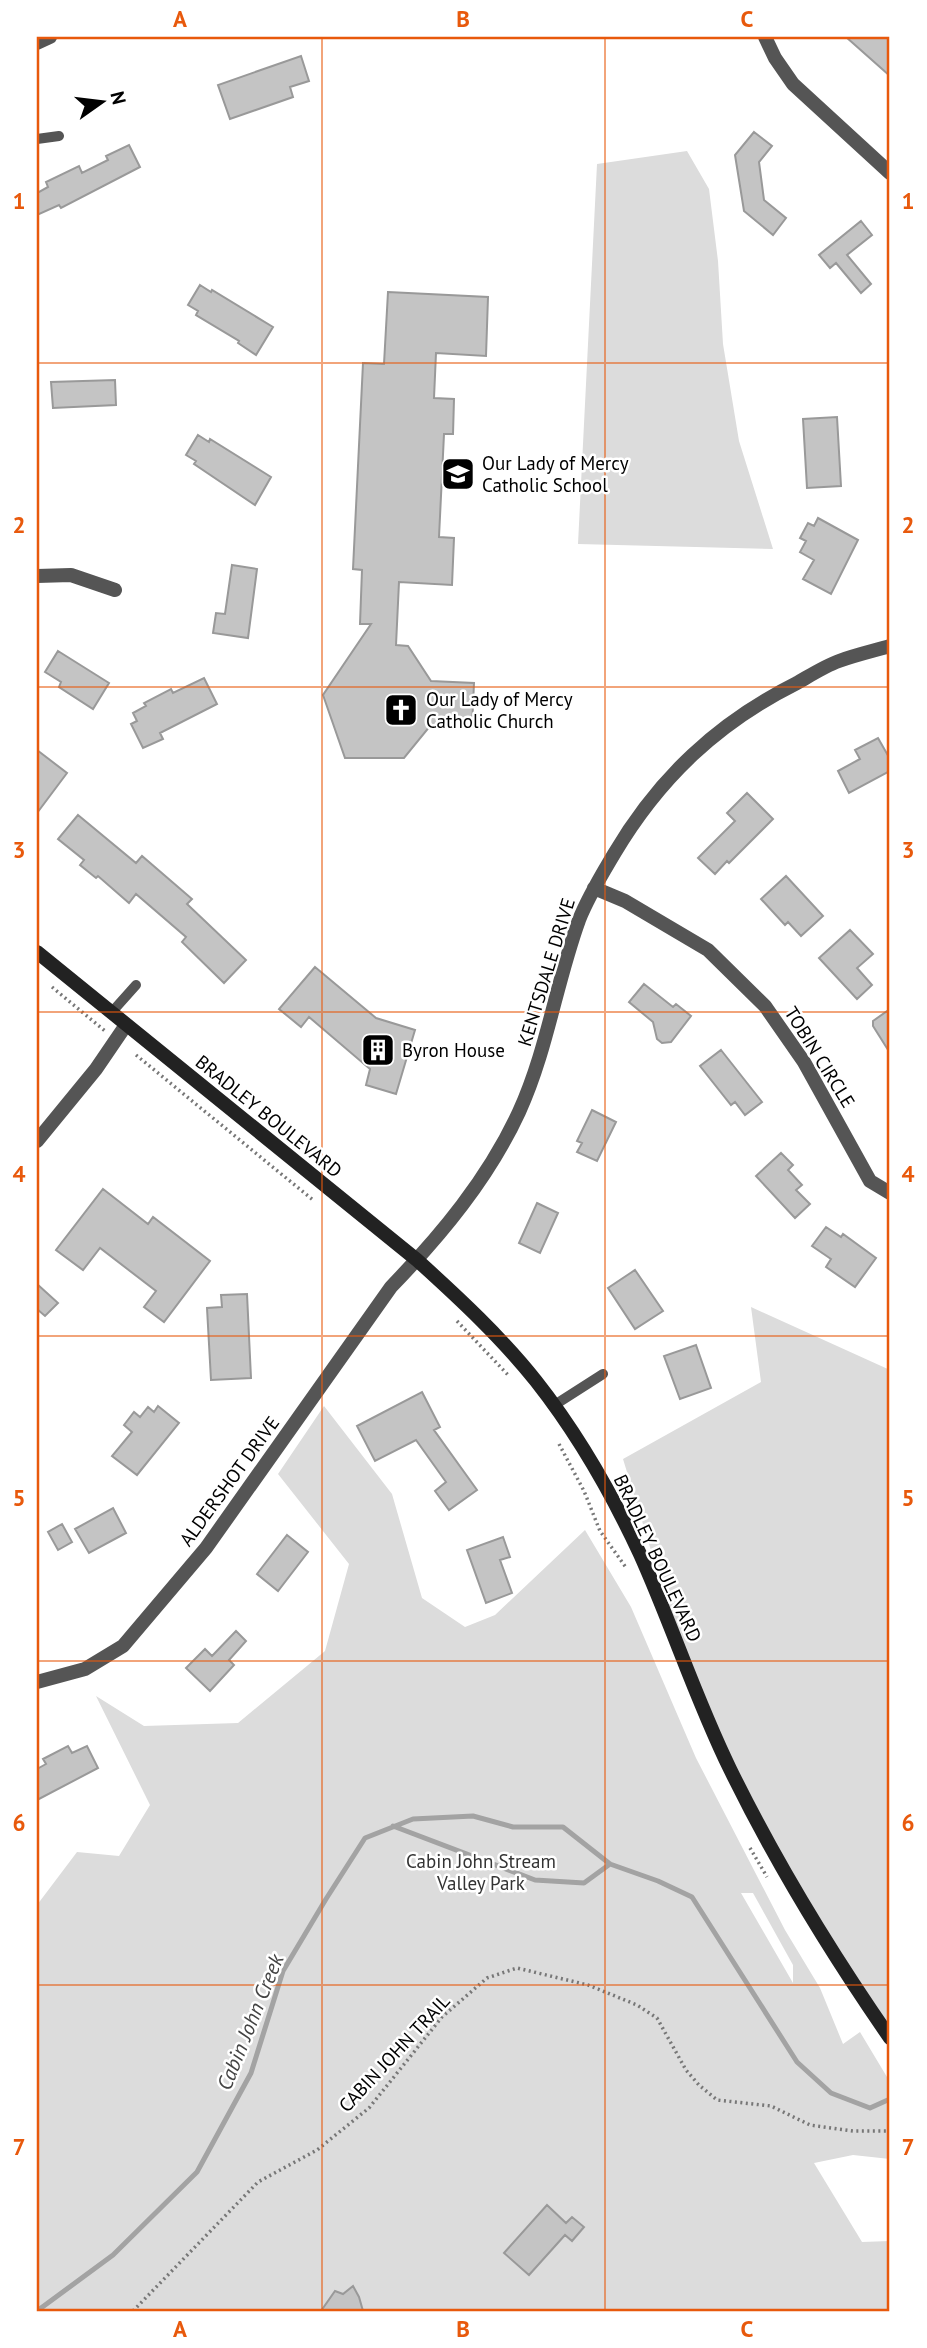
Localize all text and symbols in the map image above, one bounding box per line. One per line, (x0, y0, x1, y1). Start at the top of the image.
text: A (173, 4, 187, 33)
text: B (456, 4, 470, 33)
text: C (741, 4, 754, 33)
north arrow (66, 66, 136, 136)
text: N (105, 89, 132, 107)
text: 1 (12, 186, 26, 215)
text: 1 (901, 186, 915, 215)
place label: Our Lady of Mercy Catholic School (482, 451, 629, 497)
school or university icon: Our Lady of Mercy Catholic School (439, 455, 477, 493)
text: 2 (12, 510, 26, 539)
text: 2 (901, 510, 915, 539)
place label: Our Lady of Mercy Catholic Church (426, 687, 573, 733)
church icon: Our Lady of Mercy Catholic Church (382, 691, 420, 729)
text: 3 (12, 835, 26, 864)
text: 3 (901, 835, 915, 864)
street label: KENTSDALE DRIVE (512, 895, 580, 1049)
street label: TOBIN CIRCLE (779, 1002, 861, 1112)
building icon: Byron House (359, 1031, 397, 1069)
place label: Byron House (402, 1038, 505, 1062)
street label: BRADLEY BOULEVARD (191, 1049, 347, 1183)
text: 4 (12, 1159, 26, 1188)
text: 4 (901, 1159, 915, 1188)
street label: ALDERSHOT DRIVE (174, 1411, 284, 1551)
street label: BRADLEY BOULEVARD (609, 1470, 707, 1646)
text: 5 (12, 1483, 26, 1512)
text: 5 (901, 1483, 915, 1512)
text: 6 (12, 1808, 26, 1837)
text: 6 (901, 1808, 915, 1837)
park label: Cabin John Stream Valley Park (406, 1849, 556, 1895)
water label: Cabin John Creek (210, 1949, 290, 2094)
street label: CABIN JOHN TRAIL (333, 1989, 455, 2117)
text: 7 (12, 2132, 26, 2161)
text: 7 (901, 2132, 915, 2161)
text: A (173, 2314, 187, 2343)
text: B (456, 2314, 470, 2343)
text: C (741, 2314, 754, 2343)

